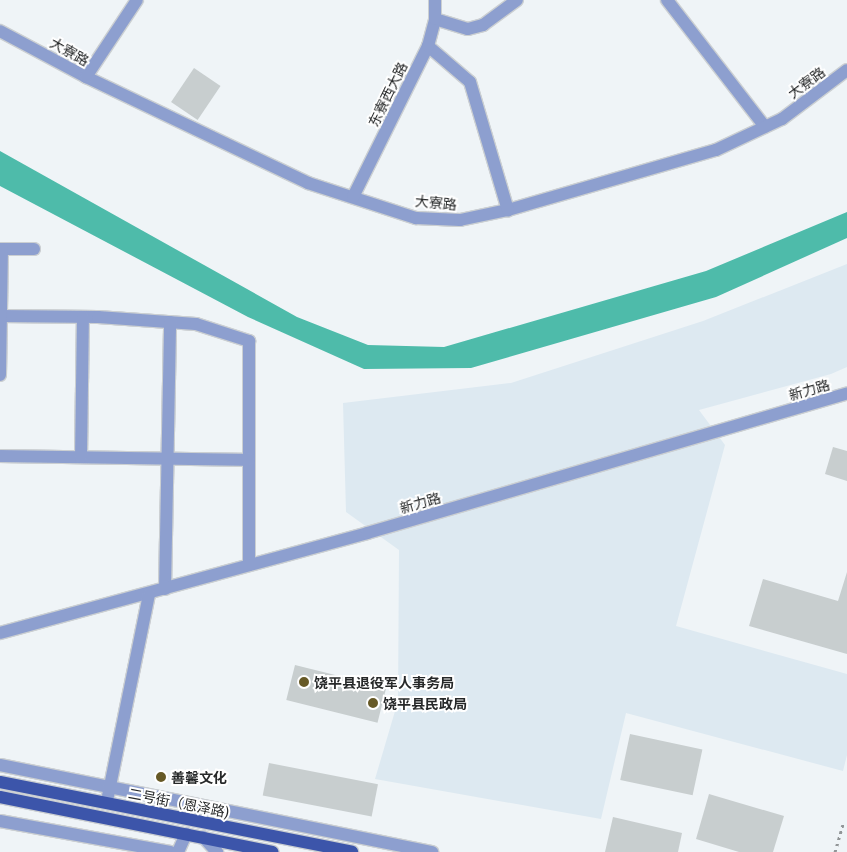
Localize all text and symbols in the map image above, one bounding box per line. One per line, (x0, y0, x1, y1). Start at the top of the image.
street label: 大寮路 (48, 33, 92, 69)
street label: 东寮西大路 (364, 59, 410, 129)
street label: 大寮路 (784, 63, 828, 101)
street label: 大寮路 (414, 192, 458, 212)
street label: 新力路 (786, 375, 832, 403)
street label: 新力路 (397, 488, 443, 516)
place label: 饶平县退役军人事务局 (314, 674, 454, 690)
marker: 饶平县退役军人事务局 (298, 676, 310, 688)
place label: 饶平县民政局 (383, 695, 467, 711)
marker: 饶平县民政局 (367, 697, 379, 709)
place label: 善馨文化 (171, 769, 227, 785)
marker: 善馨文化 (155, 771, 167, 783)
street label: 二号街（恩泽路) (127, 784, 231, 820)

